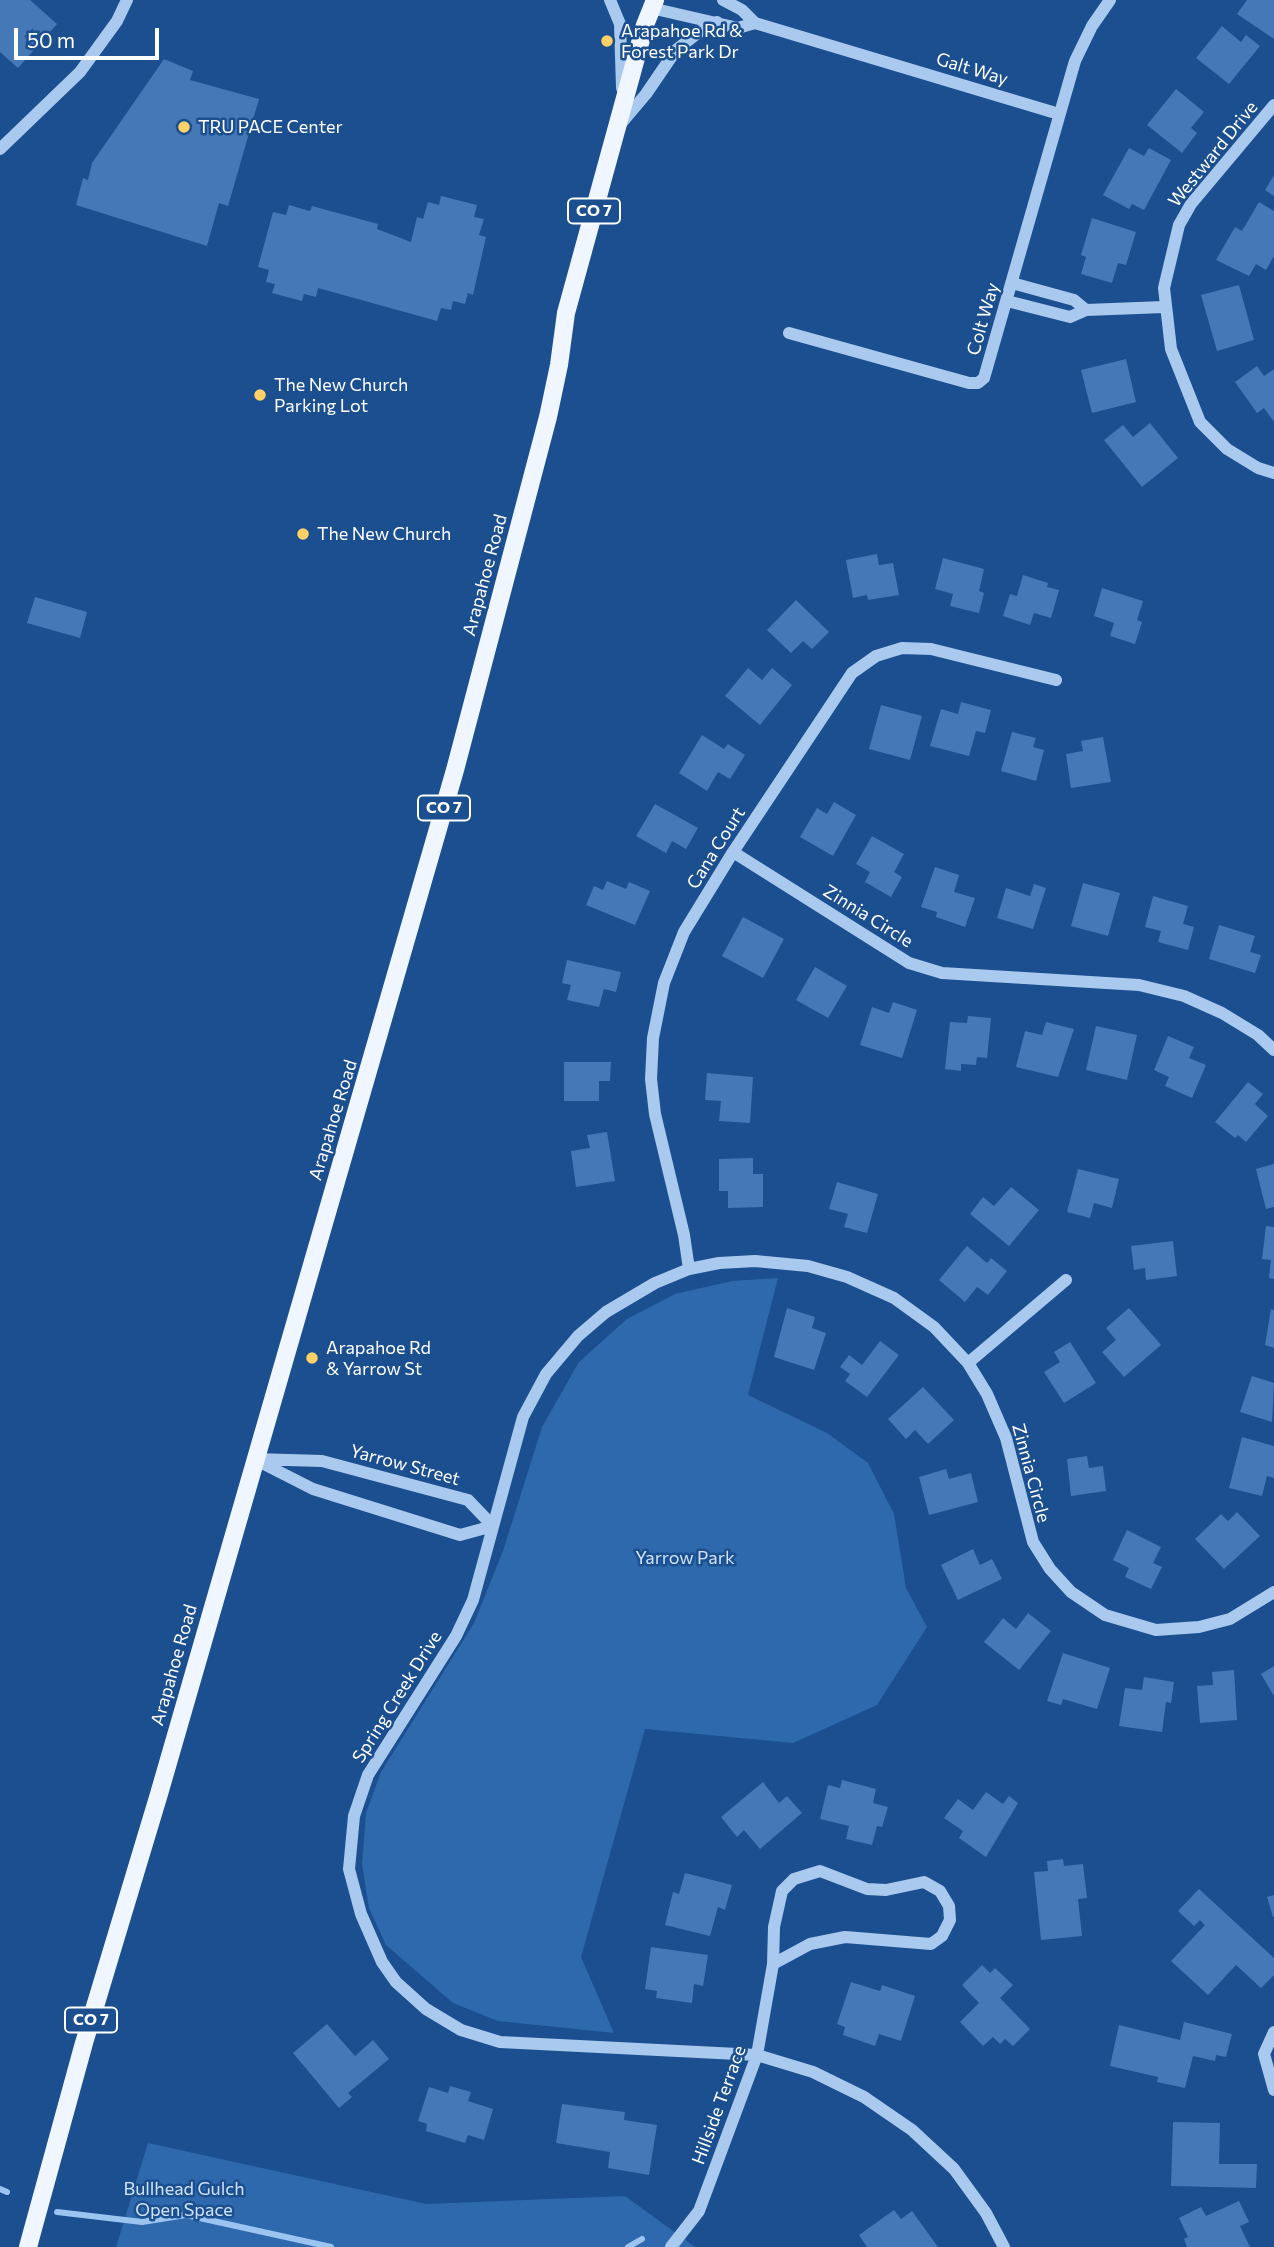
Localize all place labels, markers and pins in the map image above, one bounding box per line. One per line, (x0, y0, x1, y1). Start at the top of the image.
place label: Arapahoe Rd & Forest Park Dr (621, 20, 742, 62)
marker: Arapahoe Rd & Forest Park Dr (599, 33, 615, 49)
place label: TRU PACE Center (198, 116, 343, 138)
marker: TRU PACE Center (176, 119, 192, 135)
place label: The New Church Parking Lot (274, 374, 408, 416)
marker: The New Church Parking Lot (252, 387, 268, 403)
place label: The New Church (317, 523, 451, 545)
marker: The New Church (295, 526, 311, 542)
place label: Arapahoe Rd & Yarrow St (326, 1337, 431, 1380)
marker: Arapahoe Rd & Yarrow St (304, 1350, 320, 1366)

